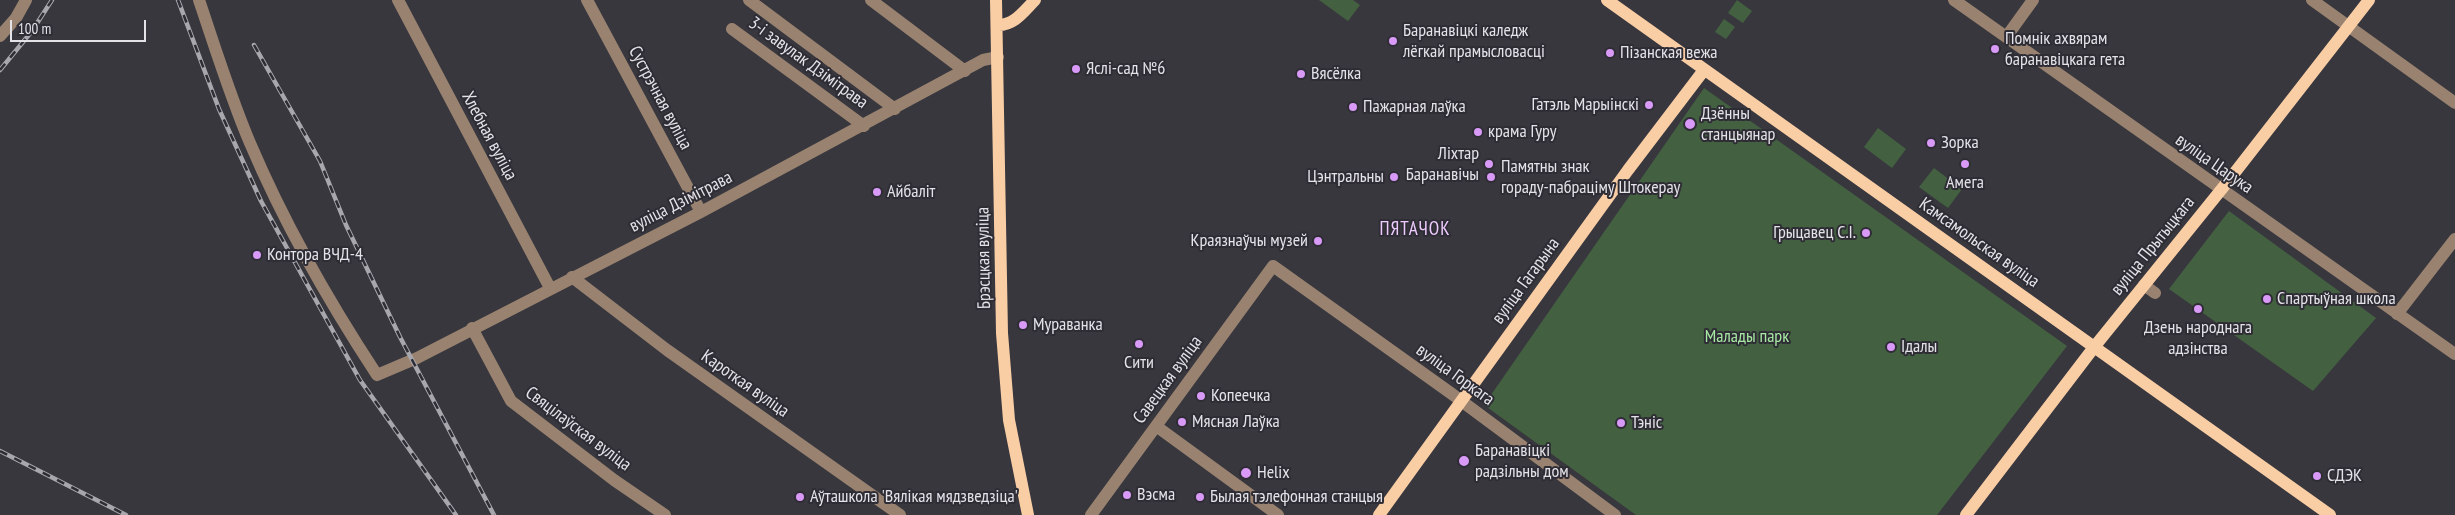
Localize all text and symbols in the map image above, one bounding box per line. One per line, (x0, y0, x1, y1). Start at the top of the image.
scale bar (12, 10, 149, 42)
street label: 3-і завулак Дзімітрава (744, 12, 872, 114)
text: 100 m (18, 19, 51, 38)
place label: Баранавіцкі каледж лёгкай прамысловасці (1403, 20, 1545, 62)
place label: Помнік ахвярам баранавіцкага гета (2005, 28, 2125, 70)
marker: Баранавіцкі каледж лёгкай прамысловасці (1387, 35, 1399, 47)
street label: Сустрэчная вуліца (624, 42, 696, 154)
place label: Пізанская вежа (1620, 42, 1718, 64)
marker: Помнік ахвярам баранавіцкага гета (1989, 43, 2001, 55)
marker: Пізанская вежа (1604, 47, 1616, 59)
place label: Яслі-сад №6 (1086, 58, 1165, 80)
marker: Яслі-сад №6 (1070, 63, 1082, 75)
place label: Вясёлка (1311, 63, 1361, 85)
marker: Вясёлка (1295, 68, 1307, 80)
street label: Хлебная вуліца (457, 88, 521, 184)
place label: Гатэль Марыінскі (1531, 94, 1639, 116)
place label: Пажарная лаўка (1363, 96, 1466, 118)
marker: Гатэль Марыінскі (1643, 99, 1655, 111)
marker: Пажарная лаўка (1347, 101, 1359, 113)
place label: Дзённы станцыянар (1701, 103, 1775, 146)
marker: Дзённы станцыянар (1683, 117, 1697, 131)
place label: крама Гуру (1488, 121, 1556, 143)
marker: крама Гуру (1472, 126, 1484, 138)
street label: вуліца Царука (2171, 129, 2257, 199)
place label: Зорка (1941, 132, 1979, 154)
marker: Зорка (1925, 137, 1937, 149)
place label: Ліхтар Баранавічы (1406, 143, 1479, 186)
place label: Памятны знак гораду-пабраціму Штокерау (1501, 156, 1680, 198)
marker: Ліхтар Баранавічы (1483, 158, 1495, 170)
marker: Амега (1959, 158, 1971, 170)
place label: Цэнтральны (1307, 166, 1384, 188)
street label: вуліца Дзімітрава (626, 167, 736, 237)
marker: Цэнтральны (1388, 171, 1400, 183)
marker: Памятны знак гораду-пабраціму Штокерау (1485, 171, 1497, 183)
place label: Амега (1946, 172, 1984, 194)
place label: Айбаліт (887, 181, 935, 203)
marker: Айбаліт (871, 186, 883, 198)
street label: вуліца Прытыцкага (2107, 192, 2199, 300)
street label: Камсамольская вуліца (1915, 194, 2043, 292)
street label: Брэсцкая вуліца (972, 207, 996, 309)
district label: ПЯТАЧОК (1379, 219, 1451, 241)
place label: Грыцавец С.І. (1773, 222, 1856, 244)
marker: Грыцавец С.І. (1860, 227, 1872, 239)
place label: Краязнаўчы музей (1191, 230, 1308, 252)
street label: вуліца Гагарына (1488, 234, 1564, 328)
marker: Краязнаўчы музей (1312, 235, 1324, 247)
place label: Контора ВЧД-4 (267, 244, 363, 266)
marker: Контора ВЧД-4 (251, 249, 263, 261)
place label: Спартыўная школа (2277, 288, 2396, 310)
marker: Спартыўная школа (2261, 293, 2273, 305)
marker: Дзень народнага адзінства (2192, 303, 2204, 315)
place label: Мураванка (1033, 314, 1103, 336)
place label: Дзень народнага адзінства (2144, 317, 2252, 359)
marker: Мураванка (1017, 319, 1029, 331)
park label: Малады парк (1705, 326, 1789, 348)
street label: Савецкая вуліца (1129, 332, 1207, 428)
place label: Ідалы (1901, 336, 1937, 358)
marker: Сити (1133, 338, 1145, 350)
street label: вуліца Горкага (1412, 339, 1498, 411)
marker: Ідалы (1885, 341, 1897, 353)
street label: Кароткая вуліца (697, 346, 793, 422)
place label: Сити (1124, 352, 1154, 374)
street label: Свяцілаўская вуліца (521, 382, 635, 476)
place label: Копеечка (1211, 385, 1271, 407)
marker: Копеечка (1195, 390, 1207, 402)
place label: Мясная Лаўка (1192, 411, 1280, 433)
place label: Тэніс (1631, 412, 1662, 434)
marker: Мясная Лаўка (1176, 416, 1188, 428)
marker: Тэніс (1615, 417, 1627, 429)
place label: Баранавіцкі радзільны дом (1475, 440, 1569, 482)
marker: Баранавіцкі радзільны дом (1457, 454, 1471, 468)
place label: Helix (1257, 462, 1290, 484)
place label: СДЭК (2327, 465, 2362, 487)
marker: Helix (1239, 466, 1253, 480)
marker: СДЭК (2311, 470, 2323, 482)
place label: Вэсма (1137, 484, 1175, 506)
place label: Аўташкола 'Вялікая мядзведзіца' (810, 486, 1018, 508)
place label: Былая тэлефонная станцыя (1210, 486, 1383, 508)
marker: Вэсма (1121, 489, 1133, 501)
marker: Аўташкола 'Вялікая мядзведзіца' (794, 491, 806, 503)
marker: Былая тэлефонная станцыя (1194, 491, 1206, 503)

